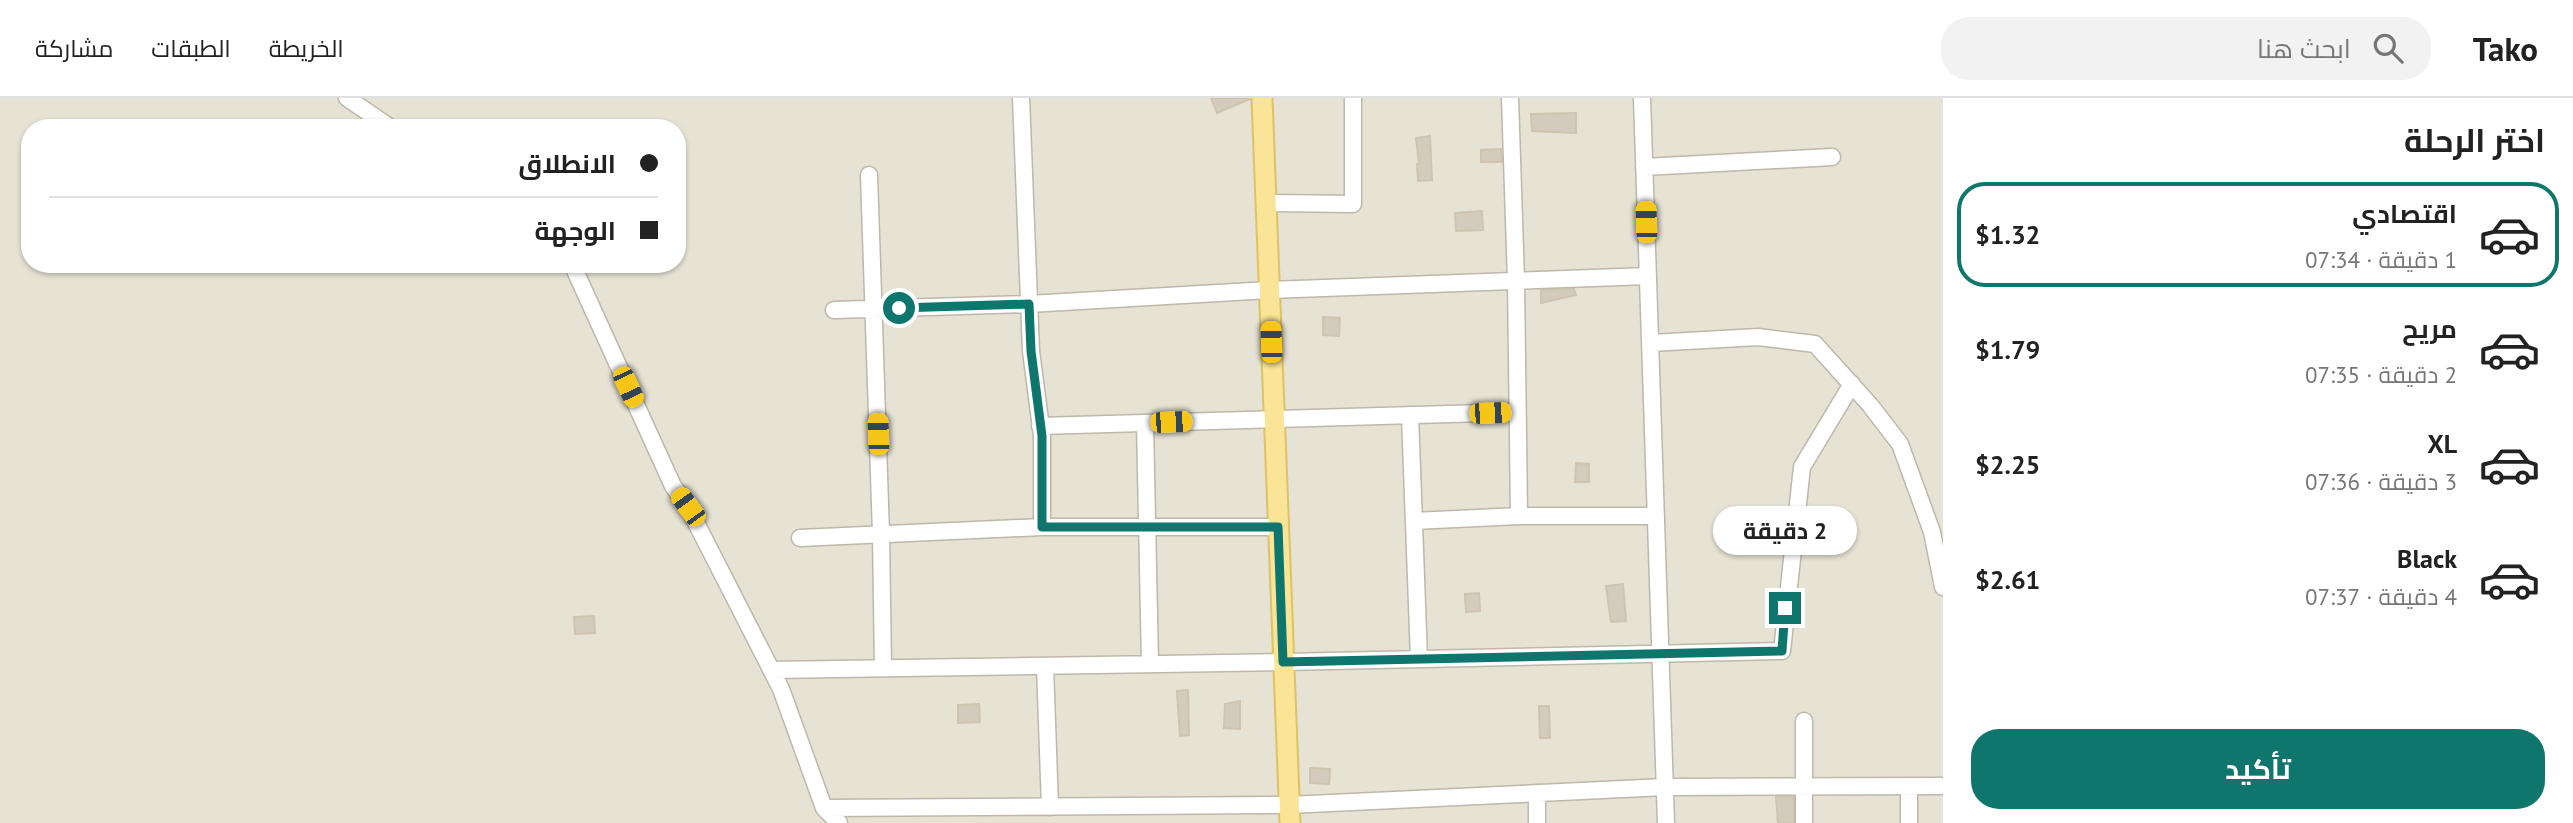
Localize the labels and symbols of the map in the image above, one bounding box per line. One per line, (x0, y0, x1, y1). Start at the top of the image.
car (1635, 201, 1658, 243)
route start (883, 292, 915, 324)
car (1260, 321, 1283, 363)
car (610, 364, 647, 410)
car (1469, 402, 1512, 424)
car (1150, 411, 1193, 433)
car (867, 413, 890, 455)
car (668, 484, 709, 530)
callout: 2 دقيقة (1713, 506, 1857, 556)
route end (1769, 592, 1801, 624)

